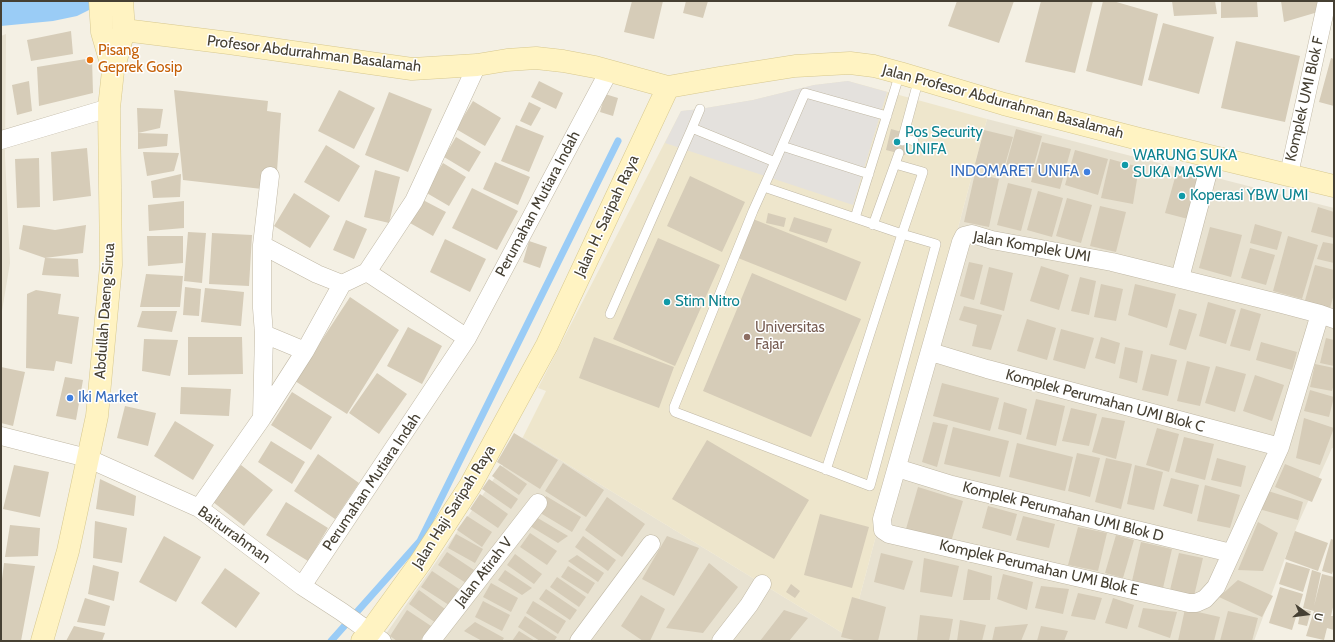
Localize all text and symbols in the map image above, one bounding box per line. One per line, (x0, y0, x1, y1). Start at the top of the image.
street label: Profesor Abdurrahman Basalamah (206, 32, 422, 76)
street label: Komplek UMI Blok F (1282, 35, 1328, 163)
place label: Pisang Geprek Gosip (98, 42, 182, 77)
marker: Pisang Geprek Gosip (85, 55, 95, 65)
street label: Jalan Profesor Abdurrahman Basalamah (880, 61, 1126, 143)
place label: Pos Security UNIFA (905, 124, 983, 159)
street label: Perumahan Mutiara Indah (492, 128, 584, 280)
marker: Pos Security UNIFA (892, 137, 902, 147)
place label: WARUNG SUKA SUKA MASWI (1133, 147, 1237, 182)
street label: Jalan H. Saripah Raya (571, 152, 643, 280)
marker: WARUNG SUKA SUKA MASWI (1120, 160, 1130, 170)
place label: INDOMARET UNIFA (951, 163, 1079, 181)
marker: INDOMARET UNIFA (1082, 167, 1092, 177)
place label: Koperasi YBW UMI (1190, 187, 1308, 205)
marker: Koperasi YBW UMI (1177, 191, 1187, 201)
street label: Jalan Komplek UMI (972, 228, 1092, 266)
street label: Abdullah Daeng Sirua (91, 242, 119, 380)
place label: Stim Nitro (675, 293, 740, 311)
marker: Stim Nitro (662, 297, 672, 307)
place label: Universitas Fajar (755, 319, 825, 354)
marker: Universitas Fajar (742, 332, 752, 342)
street label: Komplek Perumahan UMI Blok C (1004, 366, 1206, 436)
place label: Iki Market (78, 389, 138, 407)
marker: Iki Market (65, 393, 75, 403)
street label: Perumahan Mutiara Indah (319, 410, 425, 554)
street label: Jalan Haji Saripah Raya (409, 442, 499, 572)
street label: Komplek Perumahan UMI Blok D (961, 478, 1165, 546)
street label: Baiturrahman (194, 503, 274, 567)
street label: Jalan Atirah V (451, 534, 517, 610)
street label: Komplek Perumahan UMI Blok E (938, 536, 1140, 600)
north arrow (1287, 594, 1327, 634)
text: U (1311, 611, 1326, 622)

